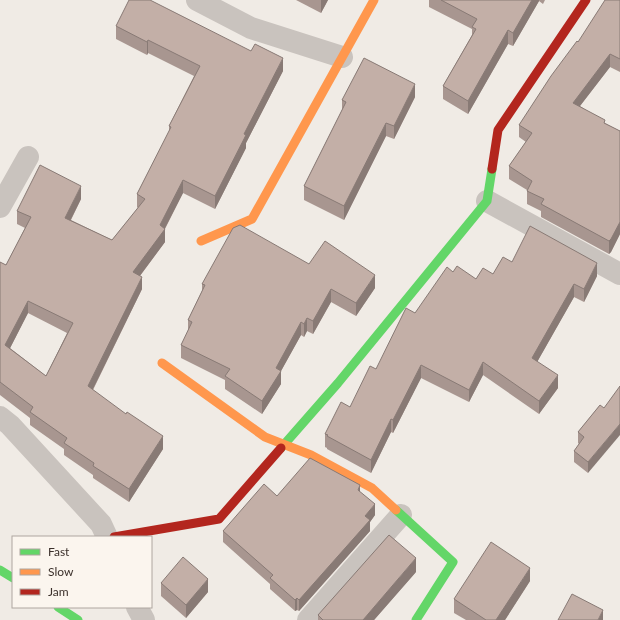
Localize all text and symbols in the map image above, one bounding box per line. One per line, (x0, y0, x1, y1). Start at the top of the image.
legend (12, 536, 152, 608)
text: Fast (48, 544, 70, 559)
text: Slow (48, 564, 74, 579)
text: Jam (48, 584, 69, 599)

